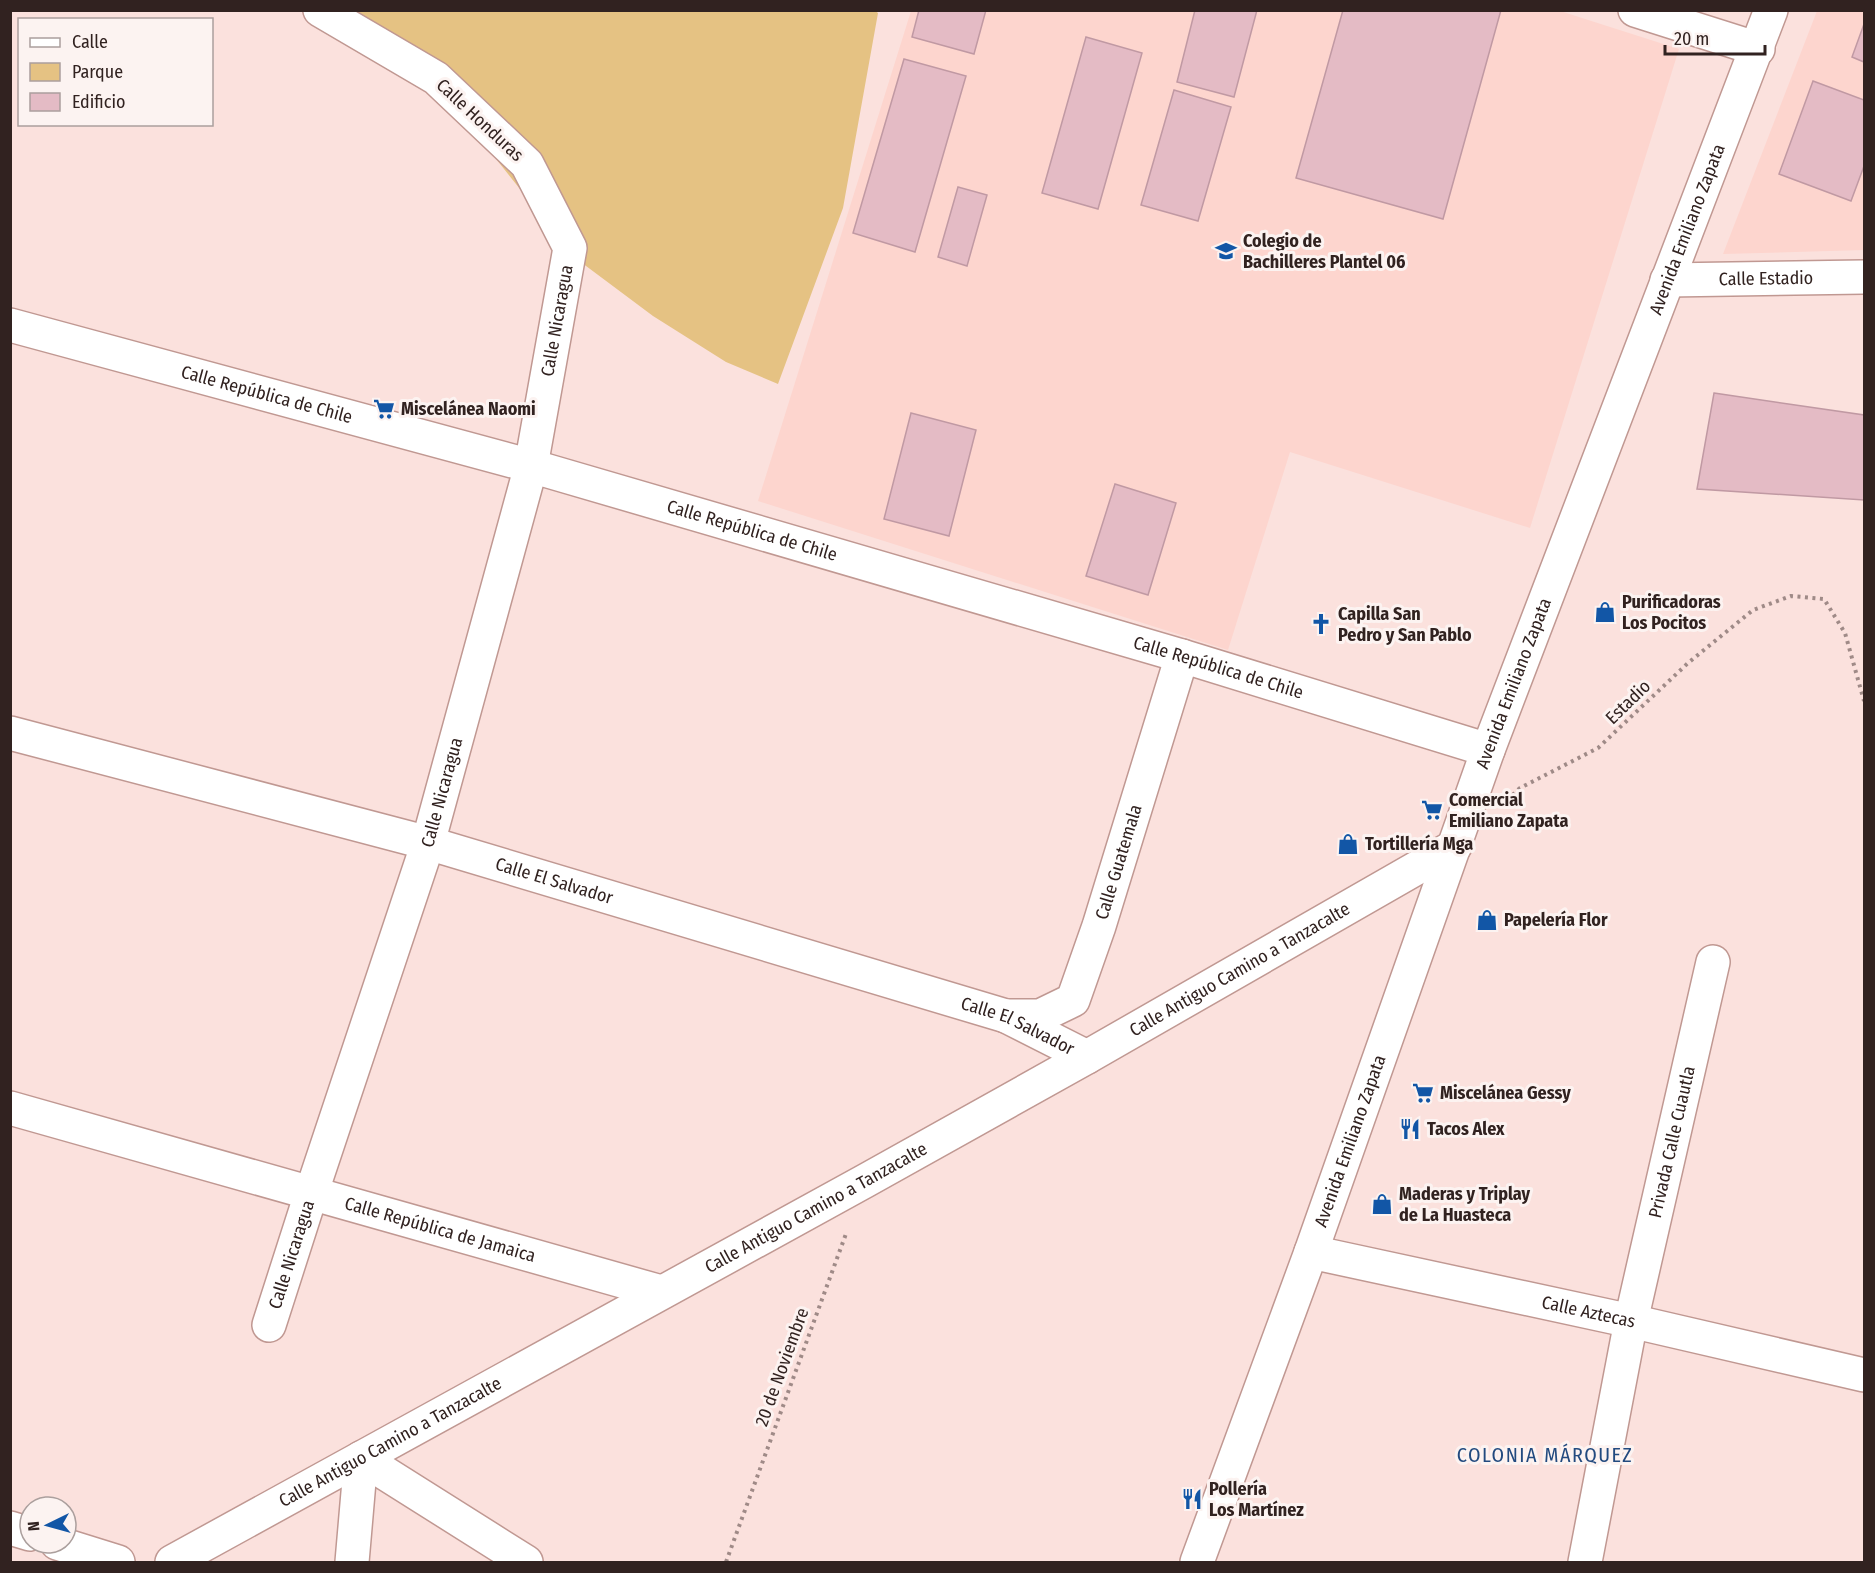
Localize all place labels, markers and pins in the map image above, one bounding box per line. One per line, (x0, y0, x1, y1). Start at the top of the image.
place label: Colegio de Bachilleres Plantel 06 (1243, 230, 1406, 273)
school or university icon: Colegio de Bachilleres Plantel 06 (1214, 239, 1238, 263)
supermarket icon: Miscelánea Naomi (372, 397, 396, 421)
place label: Miscelánea Naomi (401, 398, 536, 420)
place label: Purificadoras Los Pocitos (1622, 591, 1721, 634)
shop icon: Purificadoras Los Pocitos (1593, 600, 1617, 624)
place label: Capilla San Pedro y San Pablo (1338, 603, 1472, 646)
church icon: Capilla San Pedro y San Pablo (1309, 612, 1333, 636)
place label: Comercial Emiliano Zapata (1449, 789, 1568, 832)
supermarket icon: Comercial Emiliano Zapata (1420, 798, 1444, 822)
shop icon: Tortillería Mga (1336, 832, 1360, 856)
place label: Tortillería Mga (1365, 833, 1473, 855)
shop icon: Papelería Flor (1475, 908, 1499, 932)
place label: Papelería Flor (1504, 909, 1608, 931)
supermarket icon: Miscelánea Gessy (1411, 1081, 1435, 1105)
place label: Miscelánea Gessy (1440, 1082, 1571, 1104)
restaurant icon: Tacos Alex (1398, 1117, 1422, 1141)
place label: Tacos Alex (1427, 1118, 1505, 1140)
place label: Maderas y Triplay de La Huasteca (1399, 1183, 1531, 1226)
shop icon: Maderas y Triplay de La Huasteca (1370, 1192, 1394, 1216)
place label: Pollería Los Martínez (1209, 1478, 1304, 1521)
restaurant icon: Pollería Los Martínez (1180, 1487, 1204, 1511)

